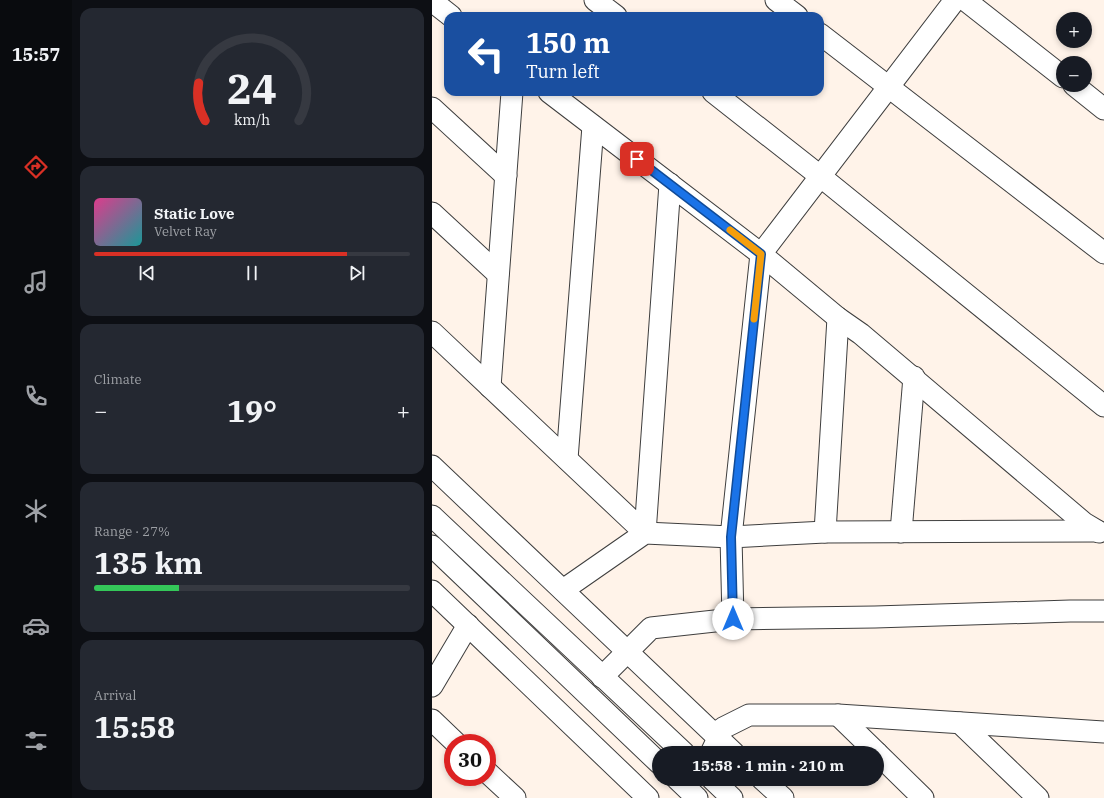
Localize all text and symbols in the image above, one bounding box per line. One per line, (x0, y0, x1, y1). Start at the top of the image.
map controls (1056, 12, 1092, 92)
button: + (1056, 12, 1092, 48)
text: 150 m (526, 24, 610, 61)
icon: left (460, 28, 512, 80)
text: 15:57 (12, 43, 60, 66)
button: − (1056, 56, 1092, 92)
text: Turn left (526, 60, 600, 83)
text: 24 (227, 61, 277, 115)
text: km/h (234, 110, 270, 129)
pin (620, 142, 654, 176)
icon: arrive (626, 148, 648, 170)
icon: directions (22, 153, 50, 181)
text: Static Love (154, 204, 234, 223)
text: Velvet Ray (154, 223, 217, 240)
icon: previous (136, 262, 158, 284)
icon: pause (241, 262, 263, 284)
icon: next (346, 262, 368, 284)
icon: music (22, 268, 50, 296)
text: Climate (94, 371, 141, 388)
icon: phone (22, 382, 50, 410)
text: 19° (227, 391, 277, 430)
text: − (94, 396, 107, 425)
text: + (397, 396, 410, 425)
icon: climate (22, 497, 50, 525)
text: Range · 27% (94, 523, 170, 540)
text: 135 km (94, 543, 203, 582)
position arrow (712, 598, 754, 640)
icon: car (22, 612, 50, 640)
text: Arrival (94, 687, 136, 704)
text: 15:58 (94, 707, 175, 746)
icon: filters (22, 727, 50, 755)
speed limit sign: 30 (444, 734, 496, 786)
text: 15:58 · 1 min · 210 m (692, 756, 844, 775)

